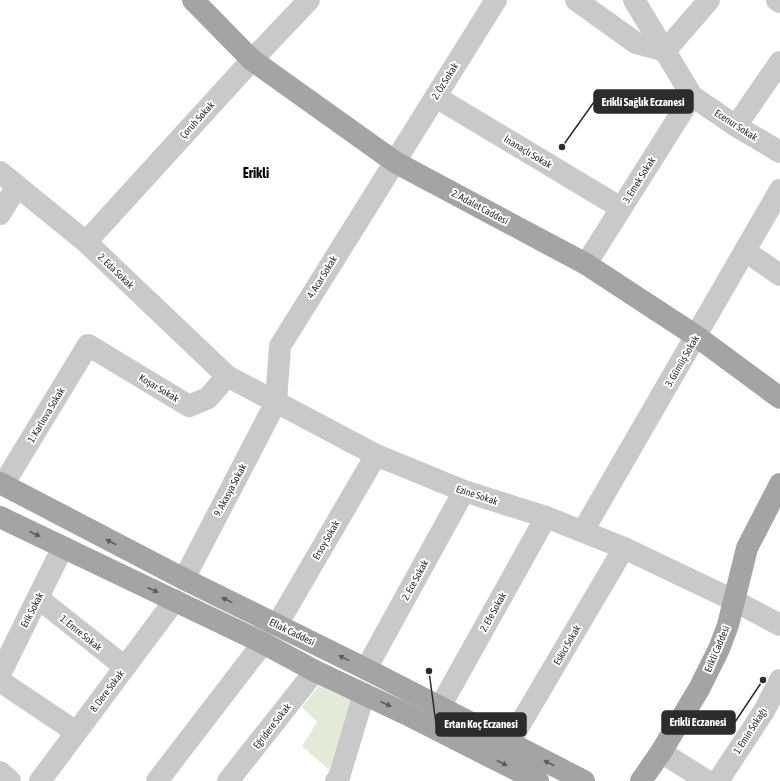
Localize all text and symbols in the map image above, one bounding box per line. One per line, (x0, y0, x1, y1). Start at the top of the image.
street label: 2. Öz Sokak (429, 60, 461, 101)
callout: Erikli Sağlık Eczanesi (594, 90, 693, 113)
text: Erikli Sağlık Eczanesi (601, 96, 685, 108)
street label: Çoruh Sokak (178, 99, 217, 141)
street label: Ecenur Sokak (713, 107, 760, 143)
street label: İnanaçlı Sokak (502, 133, 554, 171)
street label: 3. Emek Sokak (621, 155, 658, 205)
district label: Erikli (243, 165, 269, 181)
street label: 2. Adalet Caddesi (450, 187, 510, 227)
street label: 2. Eda Sokak (96, 251, 137, 291)
street label: 4. Acar Sokak (305, 253, 340, 300)
street label: 3. Gümüş Sokak (663, 333, 701, 389)
street label: Koşar Sokak (137, 372, 181, 404)
street label: 1. Karlıova Sokak (25, 385, 67, 444)
street label: 9. Akasya Sokak (212, 461, 249, 518)
street label: Ezine Sokak (455, 483, 500, 507)
street label: Ersoy Sokak (310, 518, 342, 561)
one-way arrow (30, 531, 41, 537)
one-way arrow (105, 539, 117, 545)
street label: 2. Ece Sokak (400, 558, 431, 602)
one-way arrow (147, 587, 158, 593)
street label: Erik Sokak (19, 590, 46, 629)
street label: 2. Efe Sokak (478, 590, 509, 634)
one-way arrow (221, 597, 233, 603)
street label: 1. Emre Sokak (58, 613, 105, 654)
street label: Eflak Caddesi (268, 616, 316, 648)
street label: Eskici Sokak (551, 623, 583, 667)
street label: Erikli Caddesi (702, 624, 732, 674)
one-way arrow (338, 655, 349, 661)
street label: 8. Dere Sokak (88, 668, 127, 714)
street label: Eğridere Sokak (251, 701, 293, 751)
one-way arrow (380, 701, 392, 707)
street label: 1. Emin Sokağı (731, 706, 769, 756)
callout: Erikli Eczanesi (662, 711, 735, 734)
callout: Ertan Koç Eczanesi (436, 713, 526, 736)
text: Erikli Eczanesi (670, 716, 727, 728)
text: Ertan Koç Eczanesi (444, 718, 518, 730)
one-way arrow (496, 760, 508, 766)
one-way arrow (543, 760, 555, 766)

